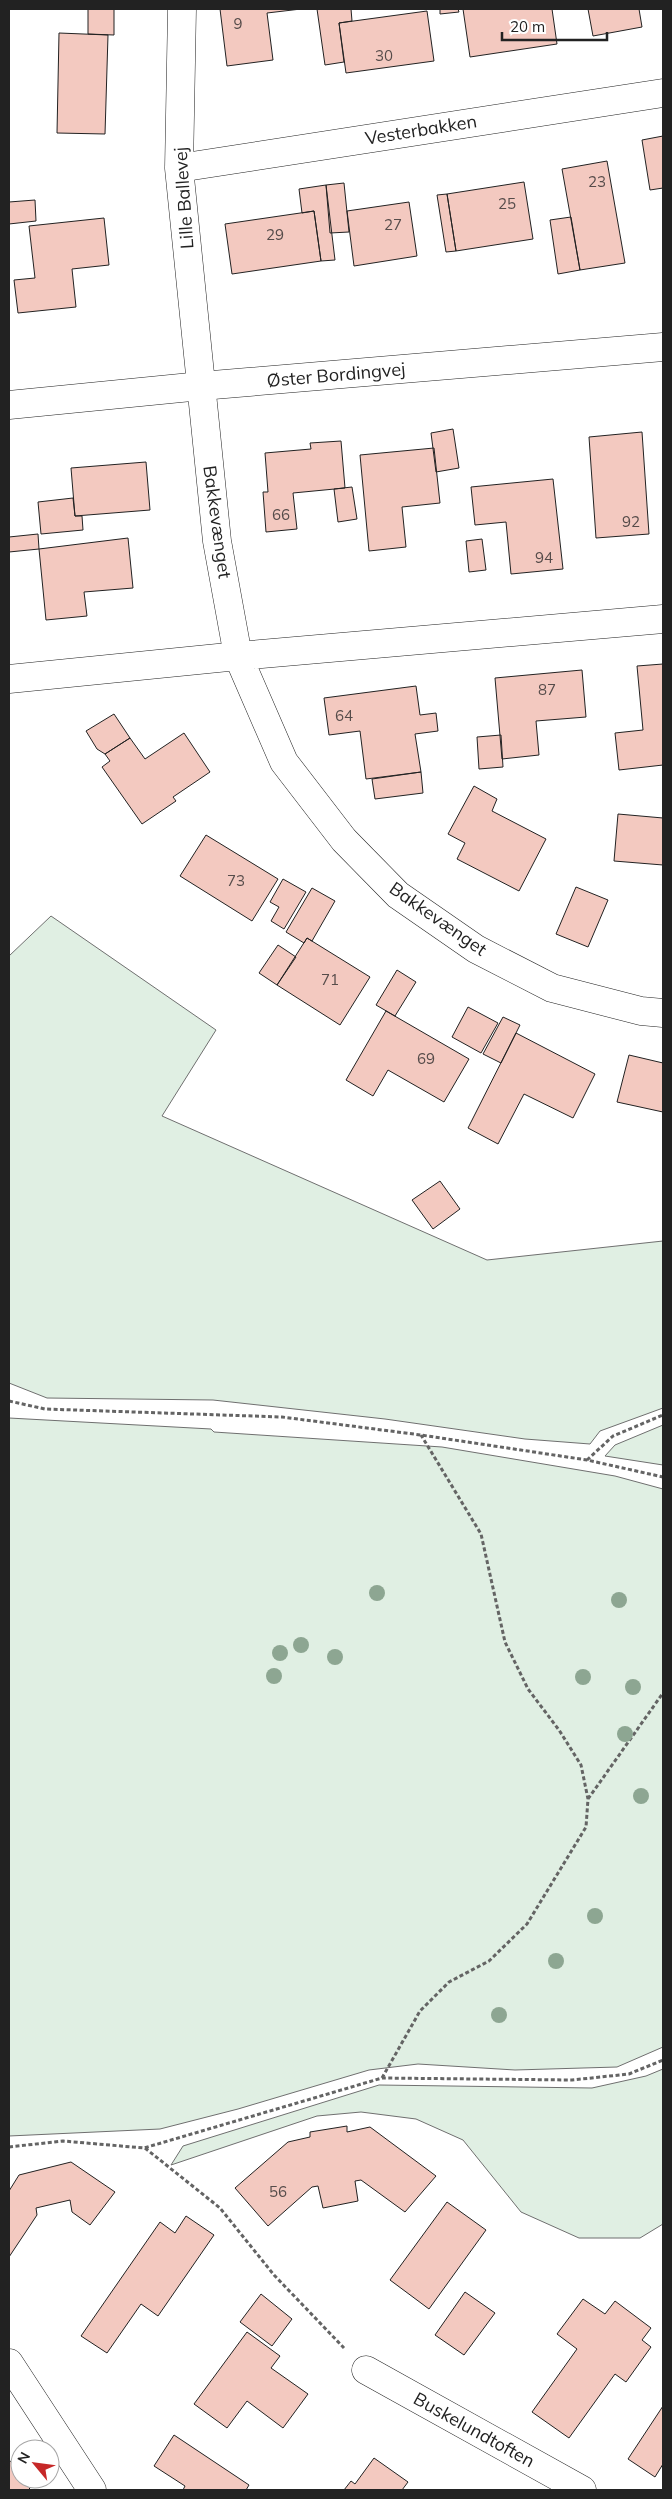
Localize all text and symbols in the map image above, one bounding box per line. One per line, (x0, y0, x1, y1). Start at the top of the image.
scale bar (502, 10, 607, 42)
house number: 9 (233, 14, 243, 33)
text: 20 m (510, 17, 545, 36)
house number: 30 (375, 46, 393, 65)
street label: Vesterbakken (363, 109, 478, 150)
street label: Lille Ballevej (168, 146, 199, 250)
house number: 23 (588, 172, 606, 191)
house number: 25 (498, 194, 516, 213)
house number: 27 (384, 215, 402, 234)
house number: 29 (266, 225, 284, 244)
street label: Øster Bordingvej (266, 357, 406, 392)
street label: Bakkevænget (198, 464, 237, 580)
house number: 66 (272, 505, 290, 524)
house number: 92 (622, 512, 640, 531)
house number: 94 (535, 548, 553, 567)
house number: 87 (538, 680, 556, 699)
house number: 64 (335, 706, 353, 725)
house number: 73 (227, 871, 245, 890)
street label: Bakkevænget (385, 877, 491, 961)
house number: 71 (321, 970, 339, 989)
house number: 69 (417, 1049, 435, 1068)
house number: 56 (269, 2182, 287, 2201)
street label: Buskelundtoften (410, 2387, 539, 2472)
north arrow (10, 2439, 60, 2489)
text: N (13, 2449, 34, 2467)

